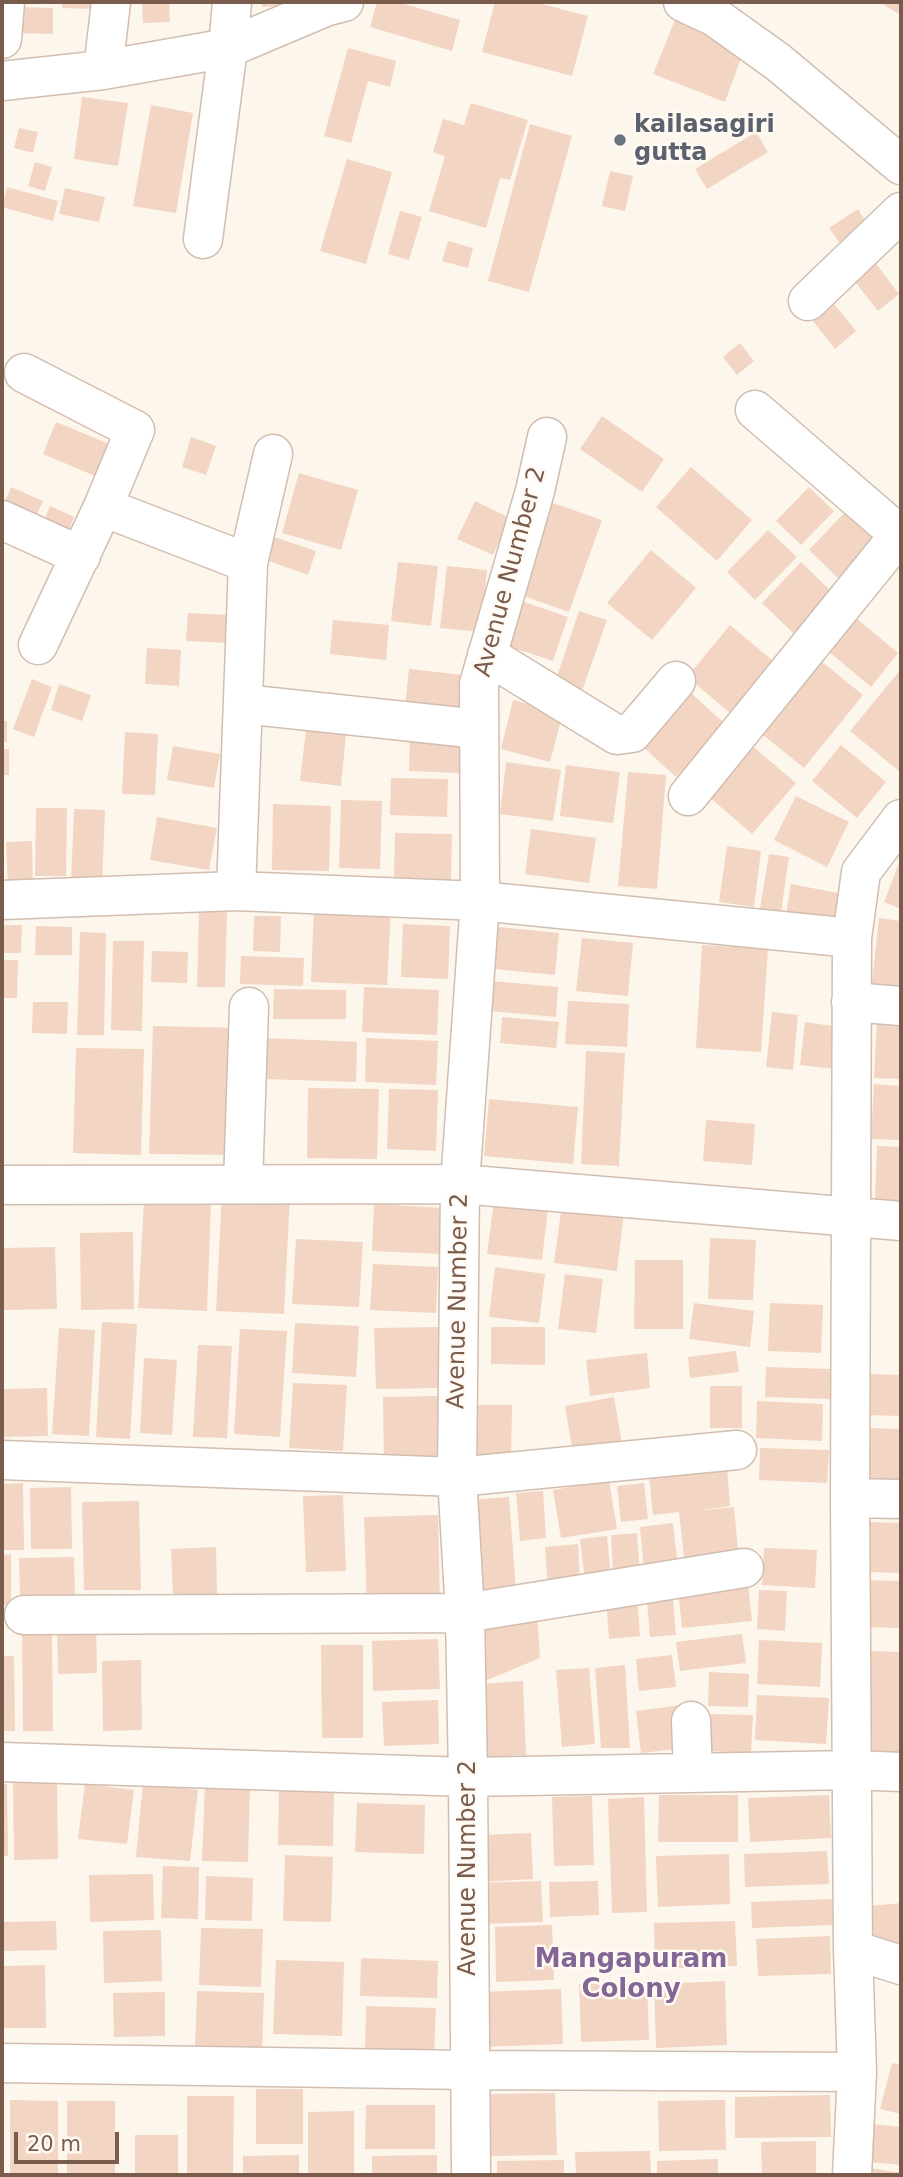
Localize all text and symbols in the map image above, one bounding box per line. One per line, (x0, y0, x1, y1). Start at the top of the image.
place label: kailasagiri gutta (634, 112, 775, 168)
marker: kailasagiri gutta (612, 132, 628, 148)
street label: Avenue Number 2 (469, 464, 553, 680)
street label: Avenue Number 2 (443, 1193, 475, 1409)
street label: Avenue Number 2 (455, 1760, 483, 1976)
district label: Mangapuram Colony (535, 1944, 727, 2006)
scale bar (18, 2118, 122, 2162)
text: 20 m (27, 2132, 81, 2156)

